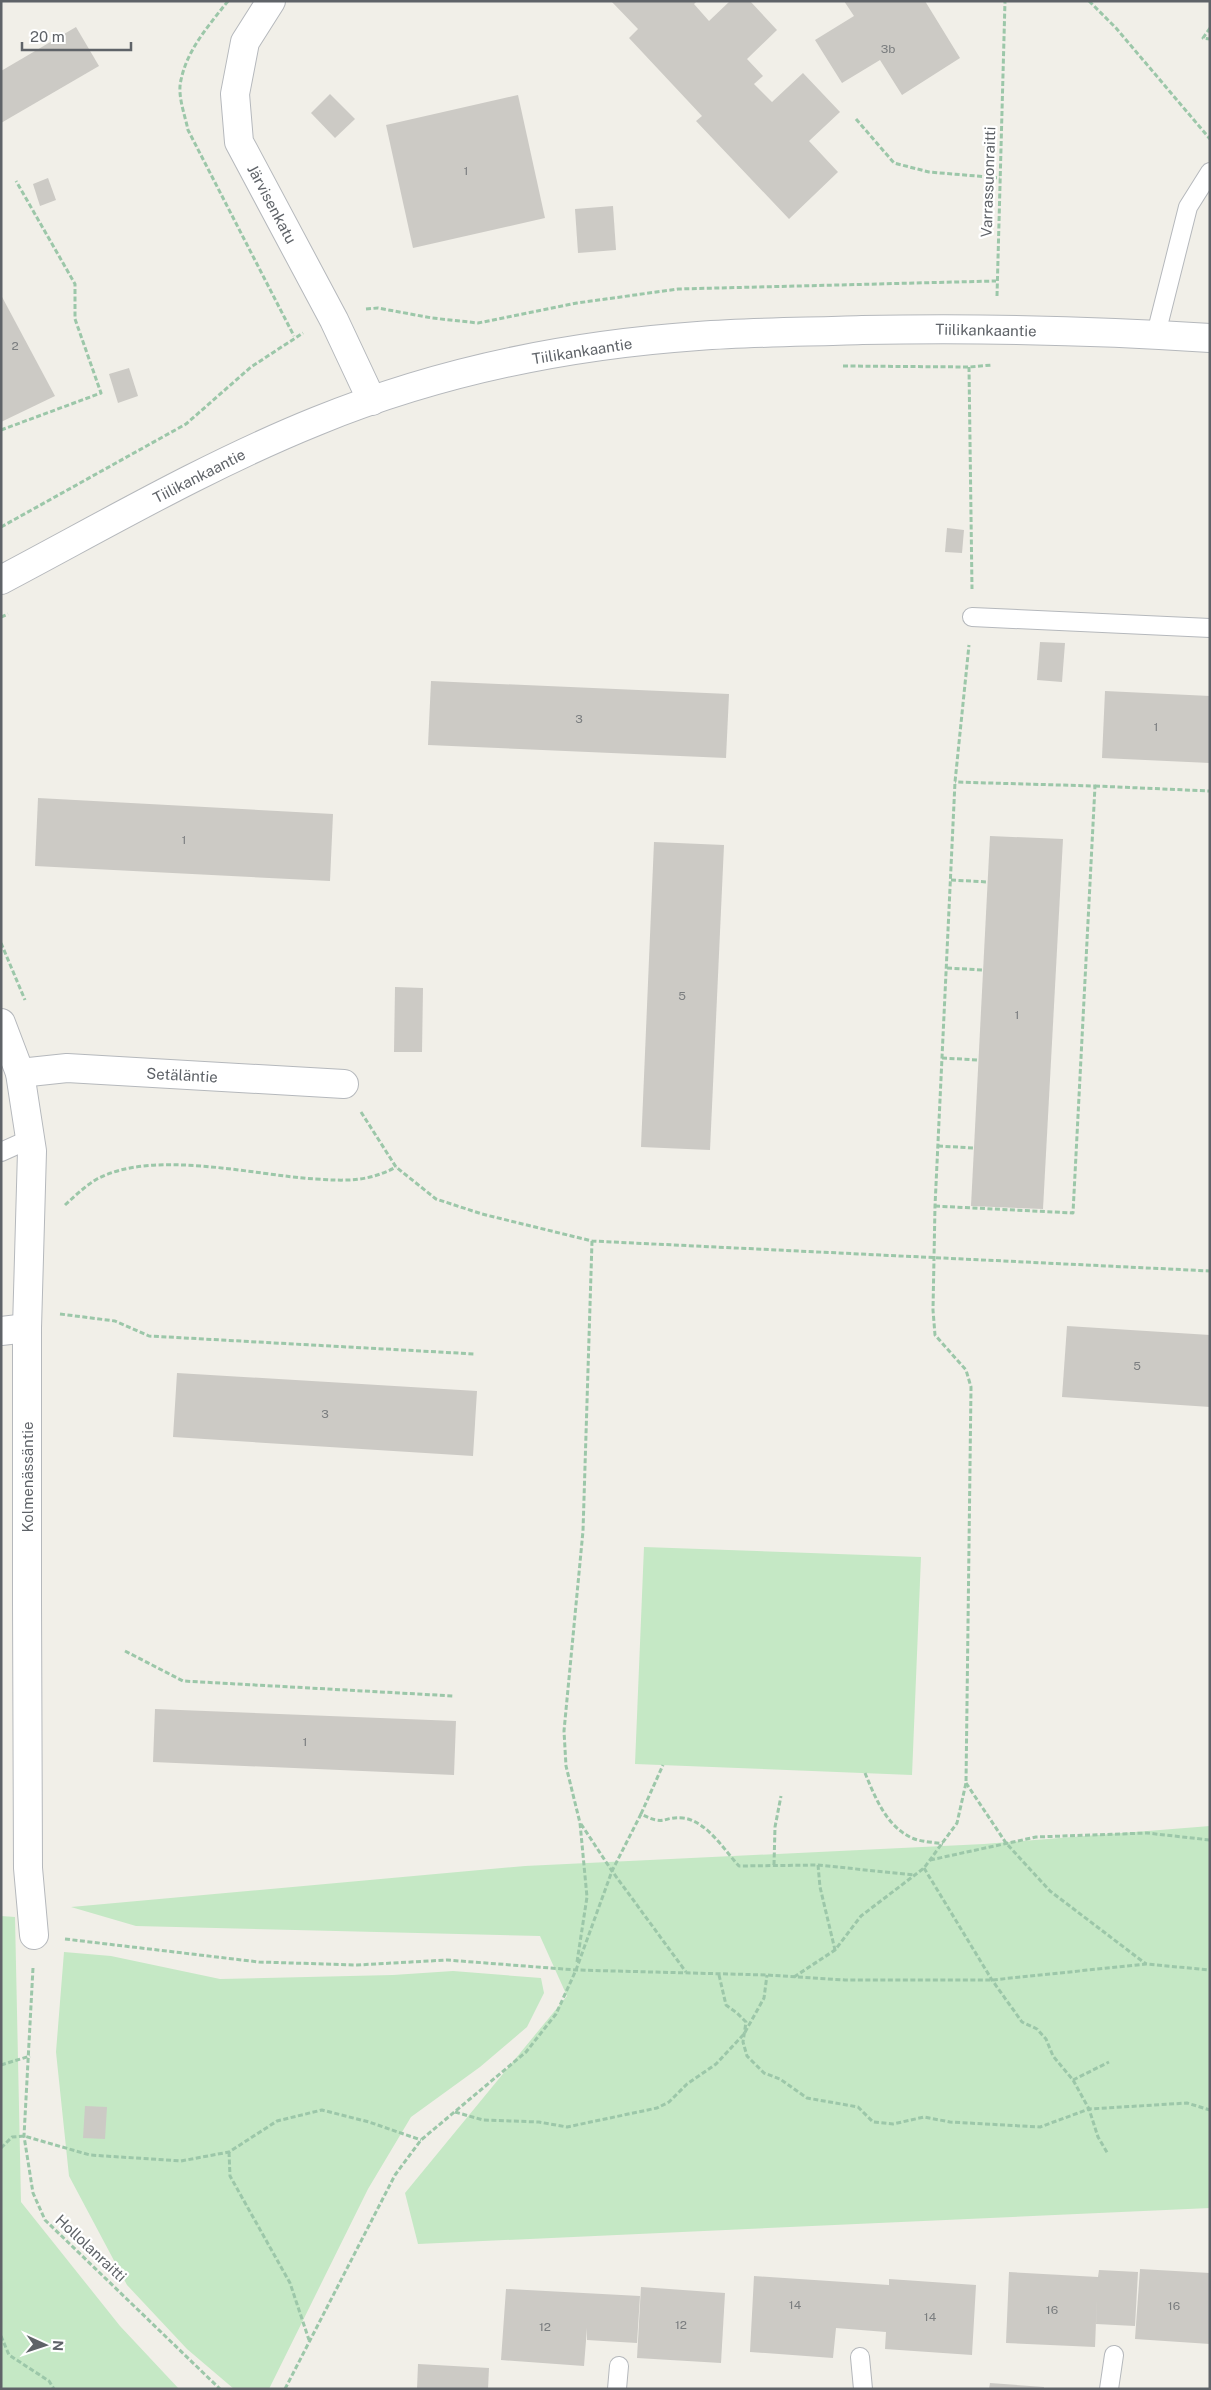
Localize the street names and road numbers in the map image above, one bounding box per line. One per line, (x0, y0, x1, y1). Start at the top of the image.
street label: Varrassuonraitti (978, 126, 998, 238)
street label: Järvisenkatu (244, 162, 300, 246)
street label: Tiilikankaantie (935, 321, 1037, 339)
street label: Tiilikankaantie (531, 335, 633, 367)
street label: Tiilikankaantie (150, 445, 248, 507)
street label: Setäläntie (146, 1065, 218, 1085)
street label: Kolmenässäntie (19, 1422, 36, 1532)
street label: Hollolanraitti (52, 2211, 130, 2285)

